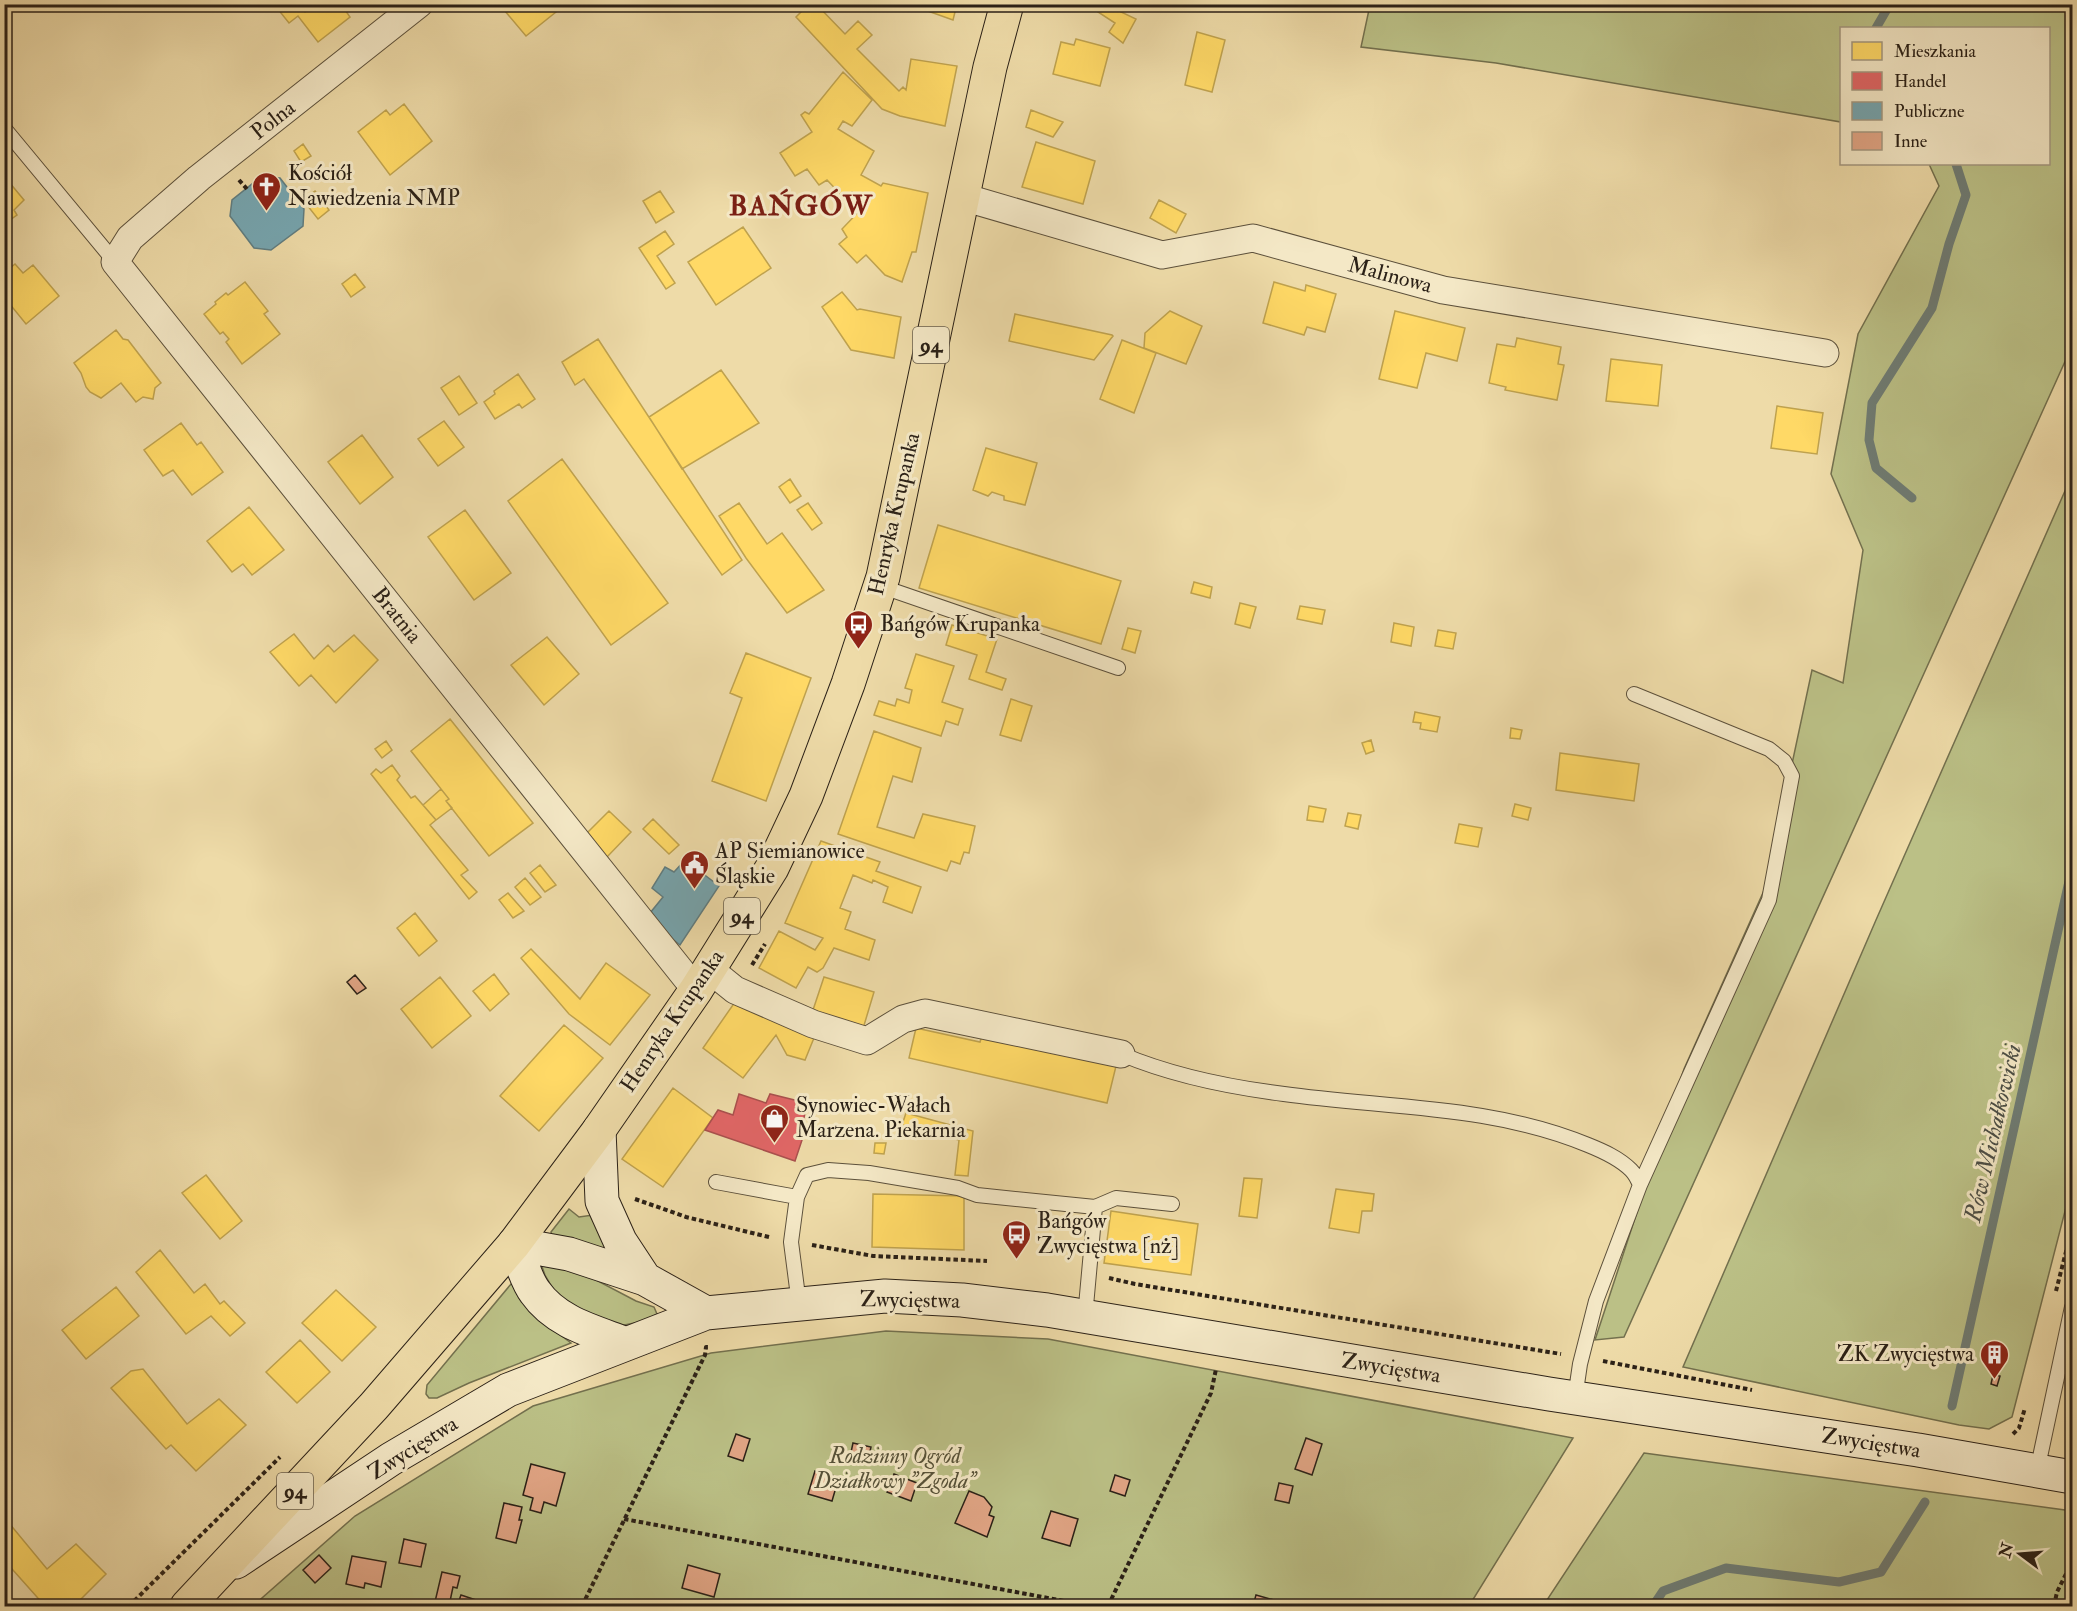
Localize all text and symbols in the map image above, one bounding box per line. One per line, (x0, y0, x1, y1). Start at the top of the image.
legend (1840, 27, 2050, 165)
text: Mieszkania (1894, 40, 1976, 63)
text: Handel (1894, 70, 1947, 93)
street label: Polna (245, 93, 302, 146)
text: Publiczne (1894, 100, 1965, 123)
text: Inne (1894, 130, 1928, 153)
place label: Kościół Nawiedzenia NMP (288, 159, 460, 212)
church icon: Kościół Nawiedzenia NMP (251, 170, 283, 212)
district label: BAŃGÓW (729, 188, 873, 224)
street label: Malinowa (1345, 250, 1436, 300)
road number: 94 (913, 327, 949, 363)
street label: Henryka Krupanka (862, 429, 928, 598)
street label: Bratnia (366, 581, 429, 650)
bus stop icon: Bańgów Krupanka (843, 608, 875, 650)
place label: Bańgów Krupanka (880, 610, 1041, 639)
place label: AP Siemianowice Śląskie (714, 837, 865, 890)
public building icon: AP Siemianowice Śląskie (678, 848, 710, 890)
road number: 94 (724, 898, 760, 934)
street label: Henryka Krupanka (614, 944, 731, 1098)
water label: Rów Michałkowicki (1957, 1040, 2029, 1226)
place label: Synowiec-Wałach Marzena. Piekarnia (796, 1091, 966, 1144)
shop icon: Synowiec-Wałach Marzena. Piekarnia (759, 1102, 791, 1144)
place label: Bańgów Zwycięstwa [nż] (1037, 1207, 1179, 1260)
bus stop icon: Bańgów Zwycięstwa [nż] (1000, 1218, 1032, 1260)
street label: Zwycięstwa (860, 1285, 961, 1315)
building icon: ZK Zwycięstwa (1979, 1338, 2011, 1380)
place label: ZK Zwycięstwa (1837, 1340, 1975, 1368)
street label: Zwycięstwa (1339, 1346, 1444, 1390)
street label: Zwycięstwa (363, 1409, 464, 1486)
street label: Zwycięstwa (1819, 1421, 1924, 1465)
park label: Rodzinny Ogród Działkowy "Zgoda" (813, 1442, 978, 1495)
road number: 94 (277, 1473, 313, 1509)
north arrow (1990, 1524, 2050, 1584)
text: N (1995, 1540, 2018, 1561)

